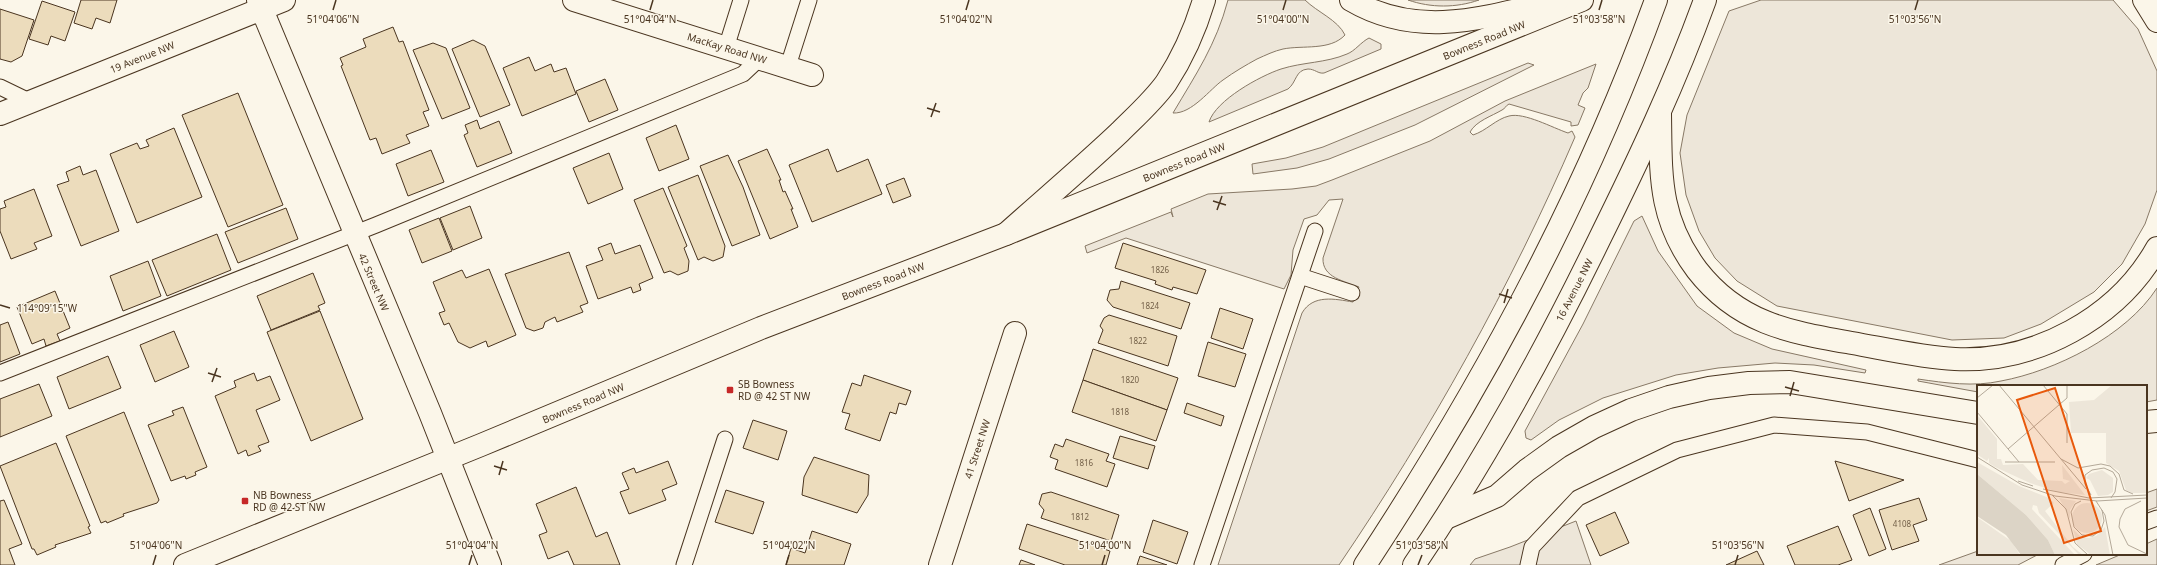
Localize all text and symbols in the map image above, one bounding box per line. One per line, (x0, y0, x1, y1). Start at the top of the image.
text: 51°04'06"N (307, 12, 359, 26)
text: 51°04'04"N (624, 12, 676, 26)
text: 51°04'02"N (940, 12, 992, 26)
text: 51°04'00"N (1257, 12, 1309, 26)
text: 51°03'58"N (1573, 12, 1625, 26)
text: 51°03'56"N (1889, 12, 1941, 26)
street label: Bowness Road NW (1441, 17, 1528, 63)
street label: MacKay Road NW (685, 29, 769, 67)
street label: 19 Avenue NW (108, 37, 177, 76)
street label: Bowness Road NW (1141, 139, 1228, 185)
street label: 42 Street NW (356, 251, 393, 314)
street label: 16 Avenue NW (1552, 256, 1596, 324)
street label: Bowness Road NW (840, 258, 927, 303)
house number: 1826 (1151, 264, 1170, 275)
house number: 1824 (1141, 300, 1160, 311)
text: 114°09'15"W (17, 301, 78, 315)
house number: 1822 (1129, 335, 1148, 346)
house number: 1820 (1121, 374, 1140, 385)
place label: SB Bowness RD @ 42 ST NW (738, 377, 811, 403)
street label: Bowness Road NW (540, 379, 627, 427)
marker: SB Bowness RD @ 42 ST NW (725, 385, 735, 395)
inset map (1977, 385, 2147, 555)
house number: 1818 (1111, 406, 1130, 417)
street label: 41 Street NW (961, 417, 993, 480)
house number: 1816 (1075, 457, 1094, 468)
place label: NB Bowness RD @ 42 ST NW (253, 488, 326, 514)
marker: NB Bowness RD @ 42 ST NW (240, 496, 250, 506)
house number: 1812 (1071, 511, 1090, 522)
house number: 4108 (1893, 518, 1912, 529)
text: 51°04'06"N (130, 538, 182, 552)
text: 51°04'04"N (446, 538, 498, 552)
text: 51°04'02"N (763, 538, 815, 552)
text: 51°04'00"N (1079, 538, 1131, 552)
text: 51°03'58"N (1396, 538, 1448, 552)
text: 51°03'56"N (1712, 538, 1764, 552)

